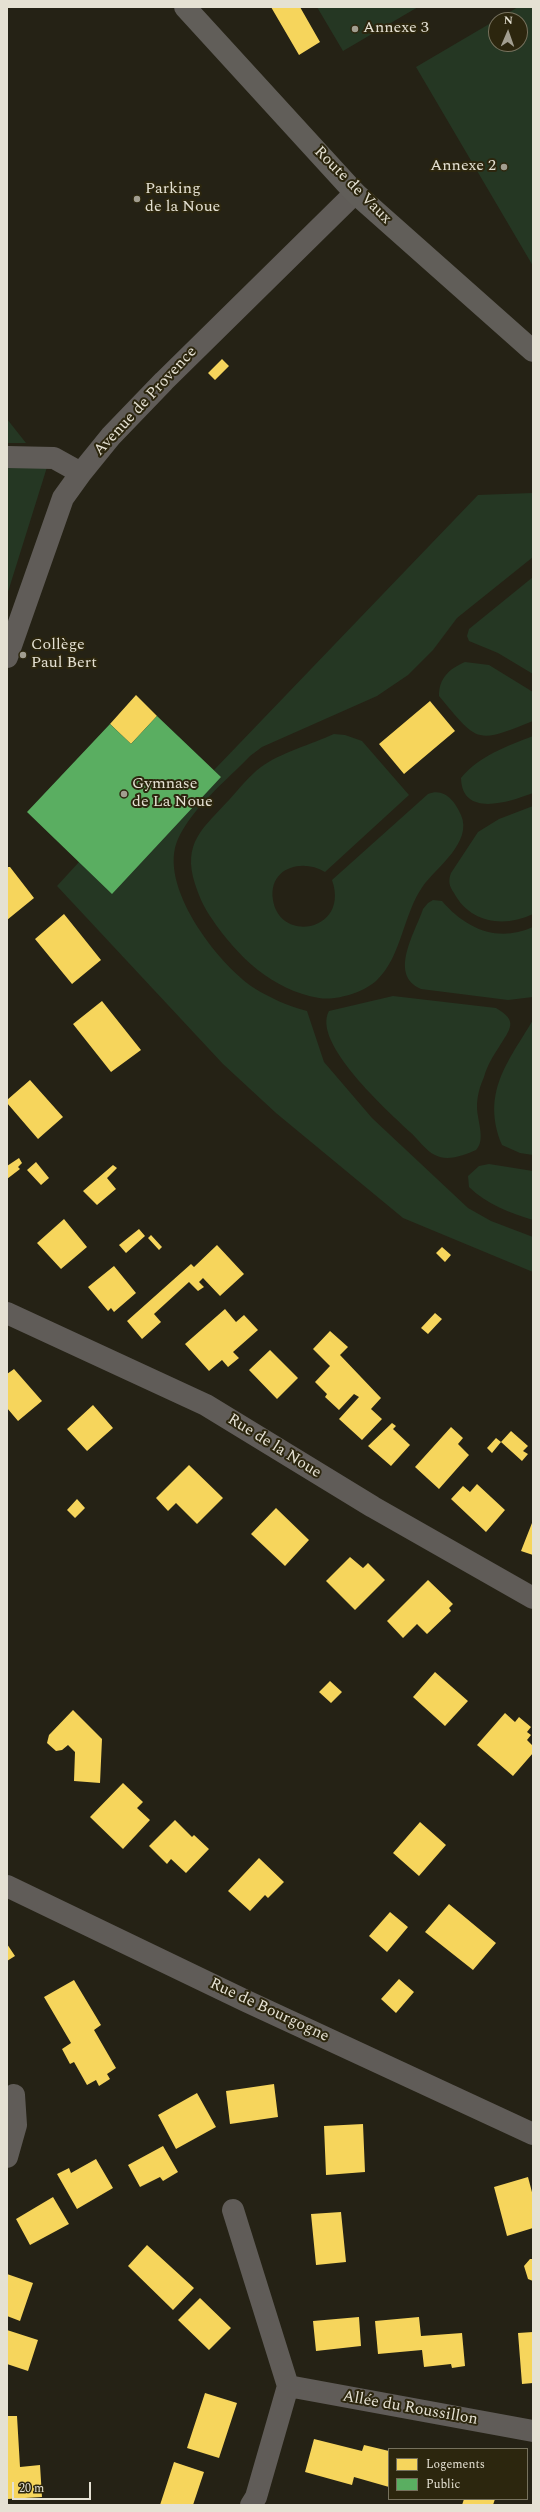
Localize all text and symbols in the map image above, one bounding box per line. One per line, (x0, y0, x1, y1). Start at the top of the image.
north arrow (488, 12, 528, 52)
text: N (504, 12, 513, 29)
place label: Annexe 3 (363, 19, 429, 39)
marker: Annexe 3 (350, 24, 360, 34)
street label: Route de Vaux (309, 143, 395, 229)
place label: Annexe 2 (430, 157, 496, 177)
marker: Annexe 2 (499, 162, 509, 172)
place label: Parking de la Noue (145, 180, 220, 218)
marker: Parking de la Noue (132, 194, 142, 204)
street label: Avenue de Provence (90, 343, 202, 461)
place label: Collège Paul Bert (31, 636, 97, 674)
marker: Collège Paul Bert (18, 650, 28, 660)
place label: Gymnase de La Noue (132, 775, 213, 813)
marker: Gymnase de La Noue (119, 789, 129, 799)
street label: Rue de la Noue (224, 1411, 324, 1483)
street label: Rue de Bourgogne (206, 1975, 332, 2047)
street label: Allée du Roussillon (341, 2388, 479, 2430)
legend (388, 2448, 528, 2500)
text: Logements (426, 2455, 485, 2474)
scale bar (14, 2474, 93, 2500)
text: Public (426, 2475, 460, 2494)
text: 20 m (19, 2479, 44, 2498)

